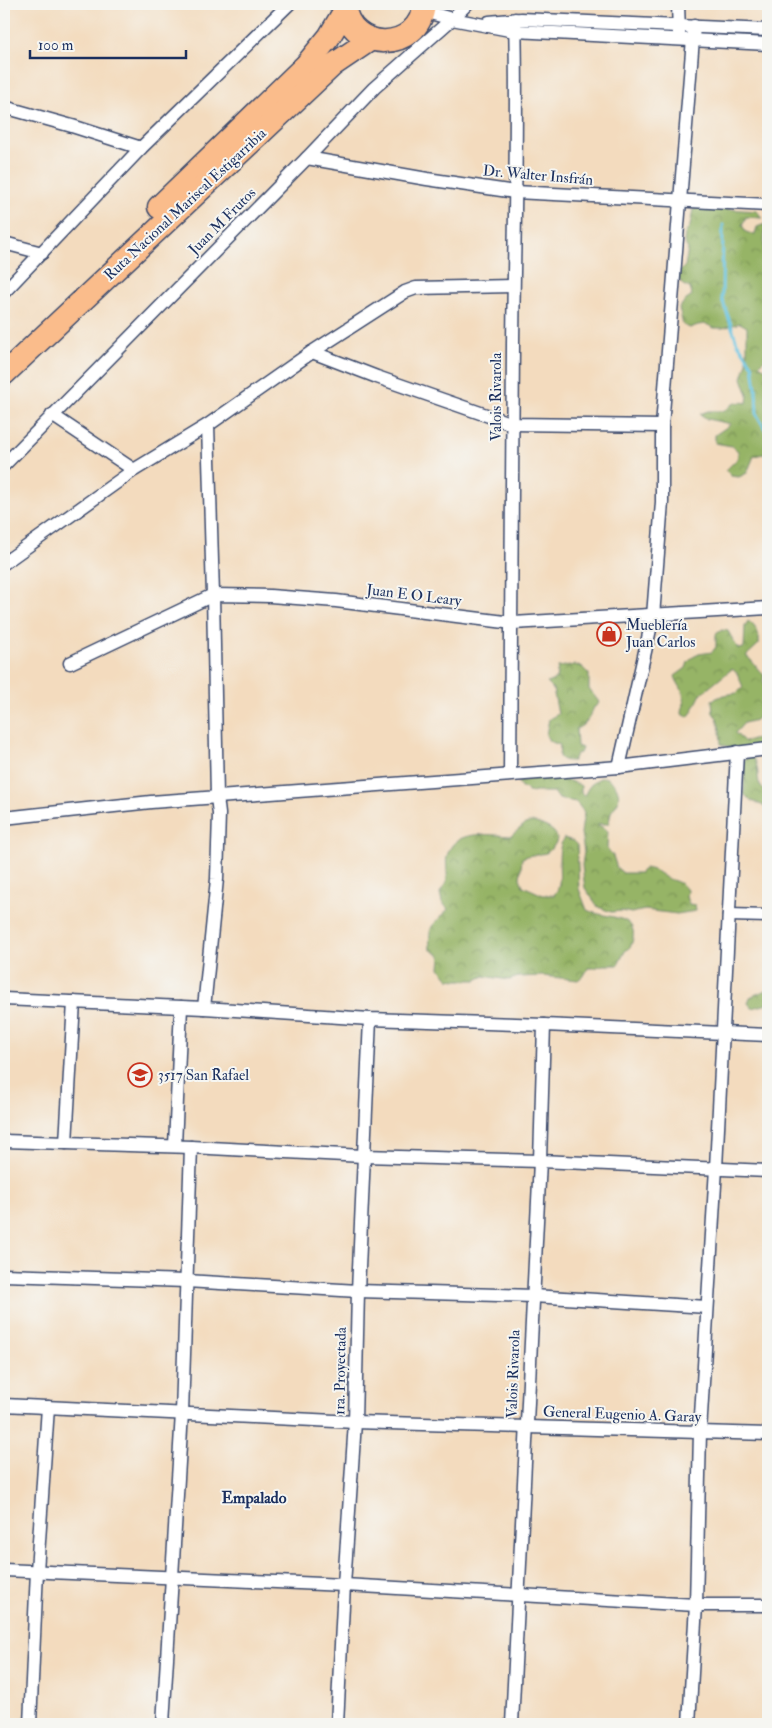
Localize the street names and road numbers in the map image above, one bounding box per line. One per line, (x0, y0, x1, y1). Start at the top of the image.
street label: Ruta Nacional Mariscal Estigarribia (100, 123, 271, 285)
street label: Dr. Walter Insfrán (482, 161, 594, 190)
street label: Juan M Frutos (184, 184, 261, 261)
street label: Valois Rivarola (487, 352, 506, 441)
street label: Juan E O Leary (364, 580, 463, 612)
street label: 1ra. Proyectada (330, 1326, 351, 1415)
street label: Valois Rivarola (502, 1329, 525, 1419)
street label: General Eugenio A. Garay (542, 1402, 702, 1427)

